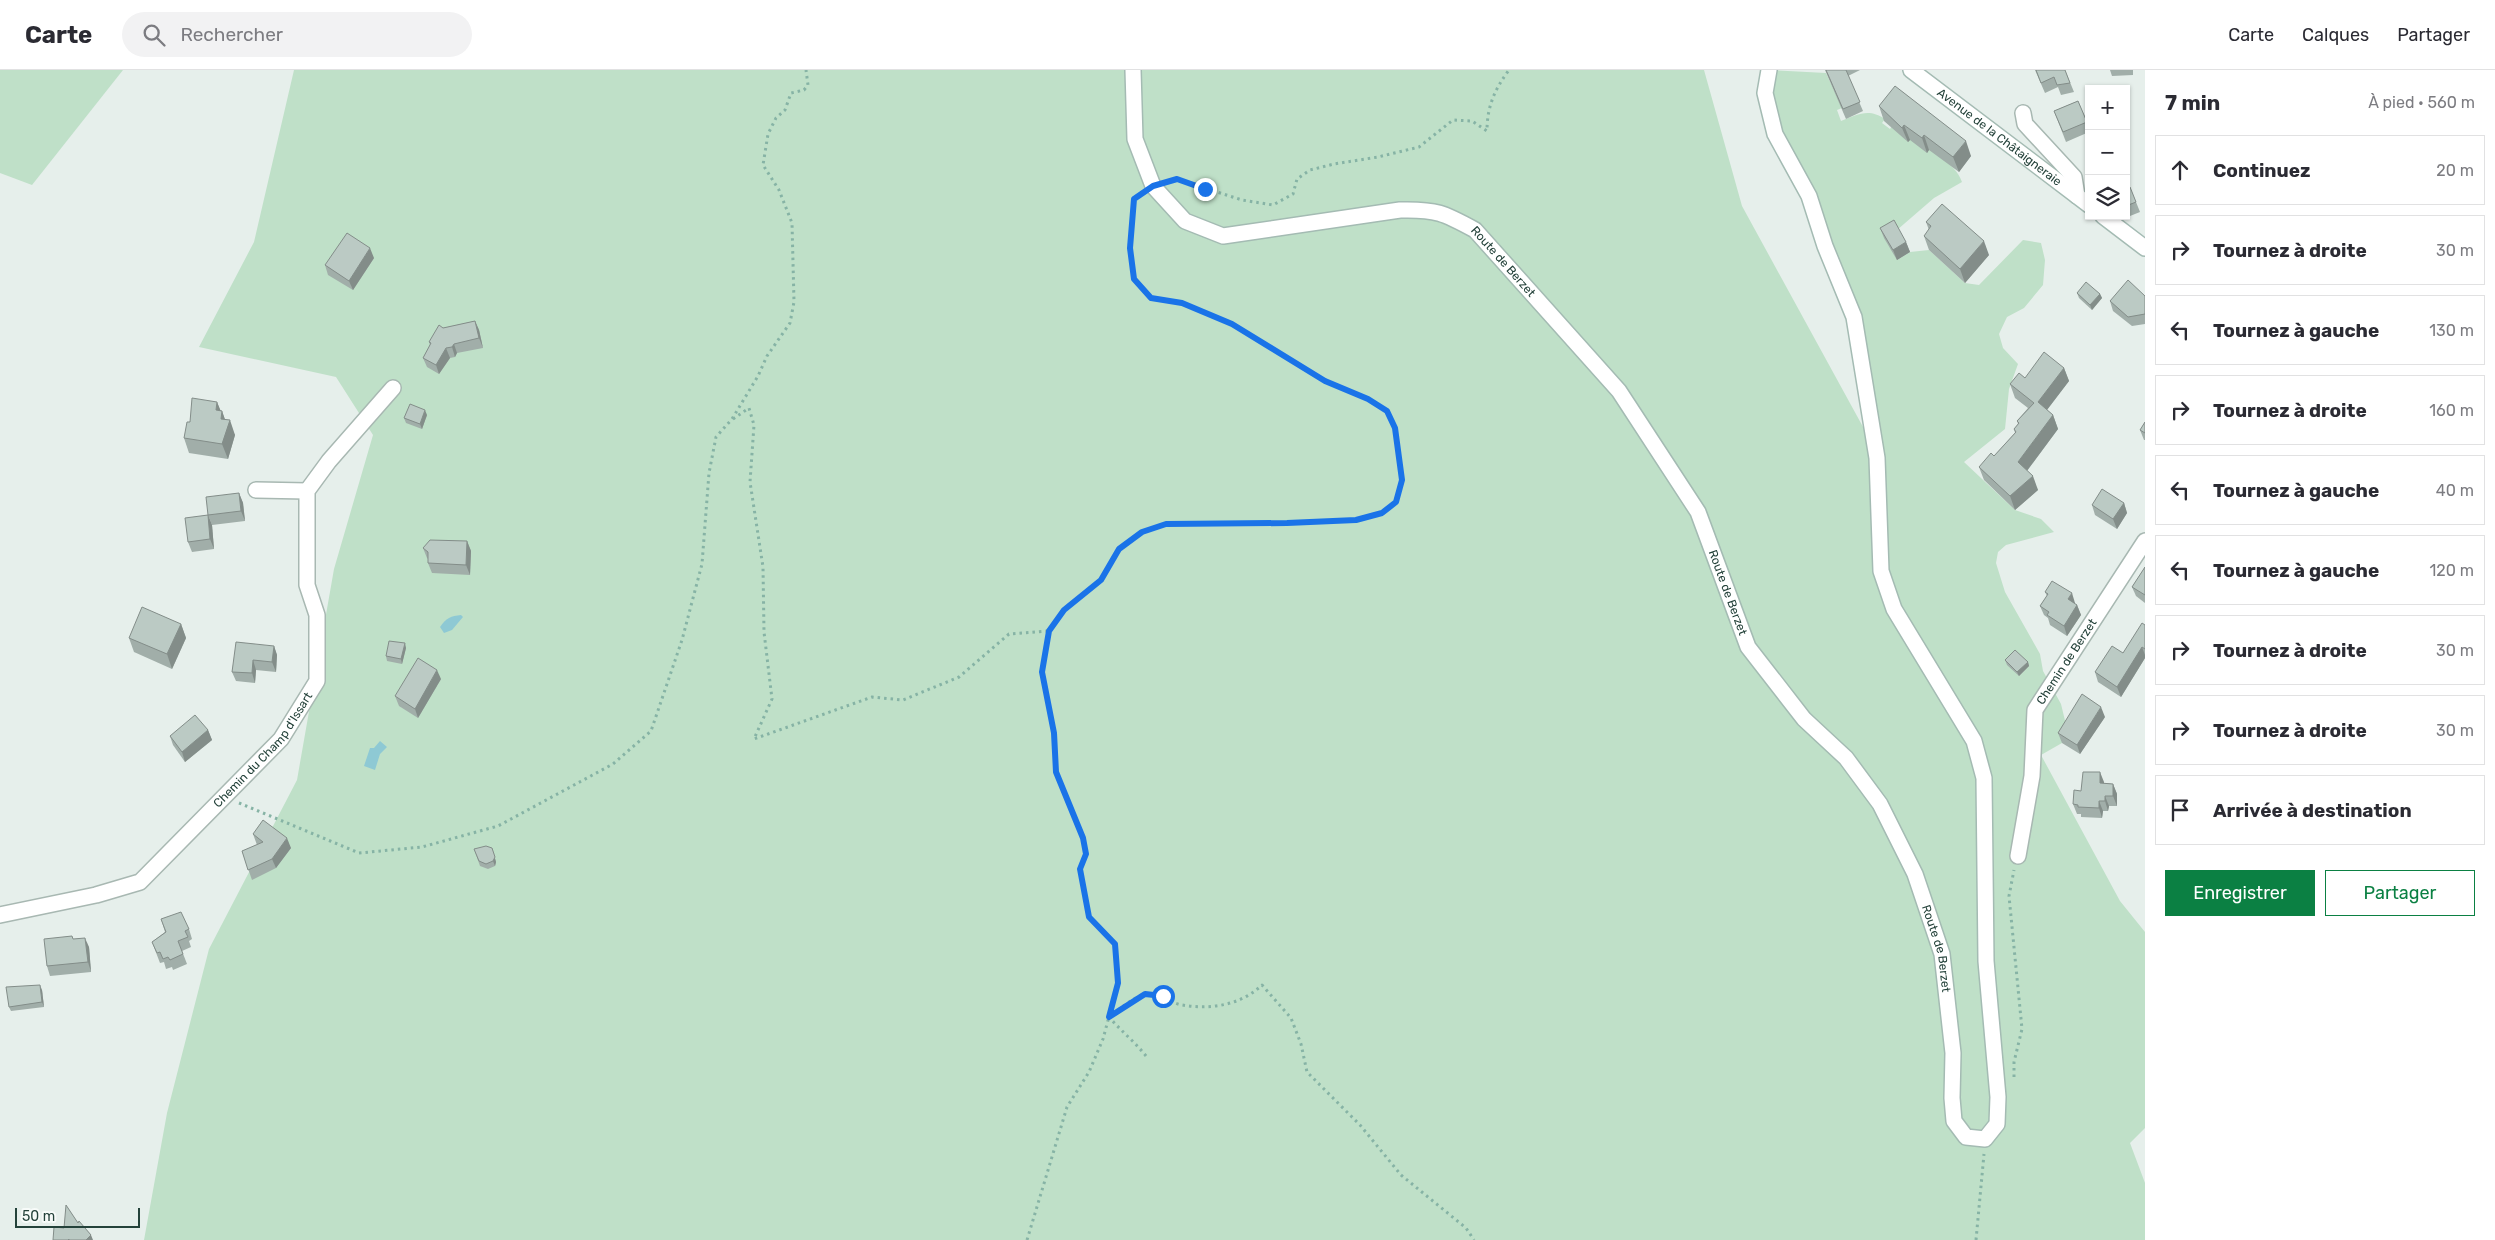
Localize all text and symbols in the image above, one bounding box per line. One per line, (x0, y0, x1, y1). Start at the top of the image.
search box (122, 12, 472, 57)
text: Carte (25, 21, 92, 49)
icon: search (140, 21, 168, 49)
text: Rechercher (180, 23, 283, 46)
text: Carte (2228, 24, 2274, 46)
text: Calques (2302, 24, 2369, 46)
text: Partager (2397, 24, 2470, 46)
street label: Avenue de la Châtaigneraie (1934, 85, 2065, 189)
map controls (2085, 85, 2130, 220)
button: + (2085, 85, 2130, 130)
text: 7 min (2165, 90, 2220, 115)
text: À pied · 560 m (2368, 93, 2475, 112)
button: − (2085, 130, 2130, 175)
icon: ahead (2166, 156, 2194, 184)
text: Continuez (2213, 159, 2311, 182)
text: 20 m (2436, 161, 2474, 180)
button: layers (2085, 175, 2130, 220)
route end (1194, 178, 1217, 201)
street label: Route de Berzet (1468, 223, 1539, 300)
icon: right (2166, 236, 2194, 264)
text: Tournez à droite (2213, 239, 2367, 262)
text: 30 m (2436, 241, 2474, 260)
icon: left (2166, 316, 2194, 344)
text: Tournez à gauche (2213, 319, 2379, 342)
text: 130 m (2429, 321, 2474, 340)
icon: right (2166, 396, 2194, 424)
text: Tournez à droite (2213, 399, 2367, 422)
text: 160 m (2429, 401, 2474, 420)
icon: left (2166, 476, 2194, 504)
text: Tournez à gauche (2213, 479, 2379, 502)
text: 40 m (2436, 481, 2474, 500)
street label: Route de Berzet (1706, 548, 1750, 637)
icon: left (2166, 556, 2194, 584)
text: Tournez à gauche (2213, 559, 2379, 582)
text: 120 m (2429, 561, 2474, 580)
street label: Chemin de Berzet (2033, 616, 2100, 707)
icon: right (2166, 636, 2194, 664)
text: Tournez à droite (2213, 639, 2367, 662)
text: 30 m (2436, 641, 2474, 660)
street label: Chemin du Champ d'Issart (211, 689, 315, 810)
icon: right (2166, 716, 2194, 744)
text: Tournez à droite (2213, 719, 2367, 742)
text: 30 m (2436, 721, 2474, 740)
icon: arrive (2166, 796, 2194, 824)
text: Arrivée à destination (2213, 799, 2412, 822)
button: Enregistrer (2165, 870, 2315, 916)
button: Partager (2325, 870, 2475, 916)
street label: Route de Berzet (1919, 903, 1953, 993)
route start (1152, 985, 1175, 1008)
scale bar (15, 1205, 140, 1228)
text: 50 m (22, 1208, 55, 1225)

